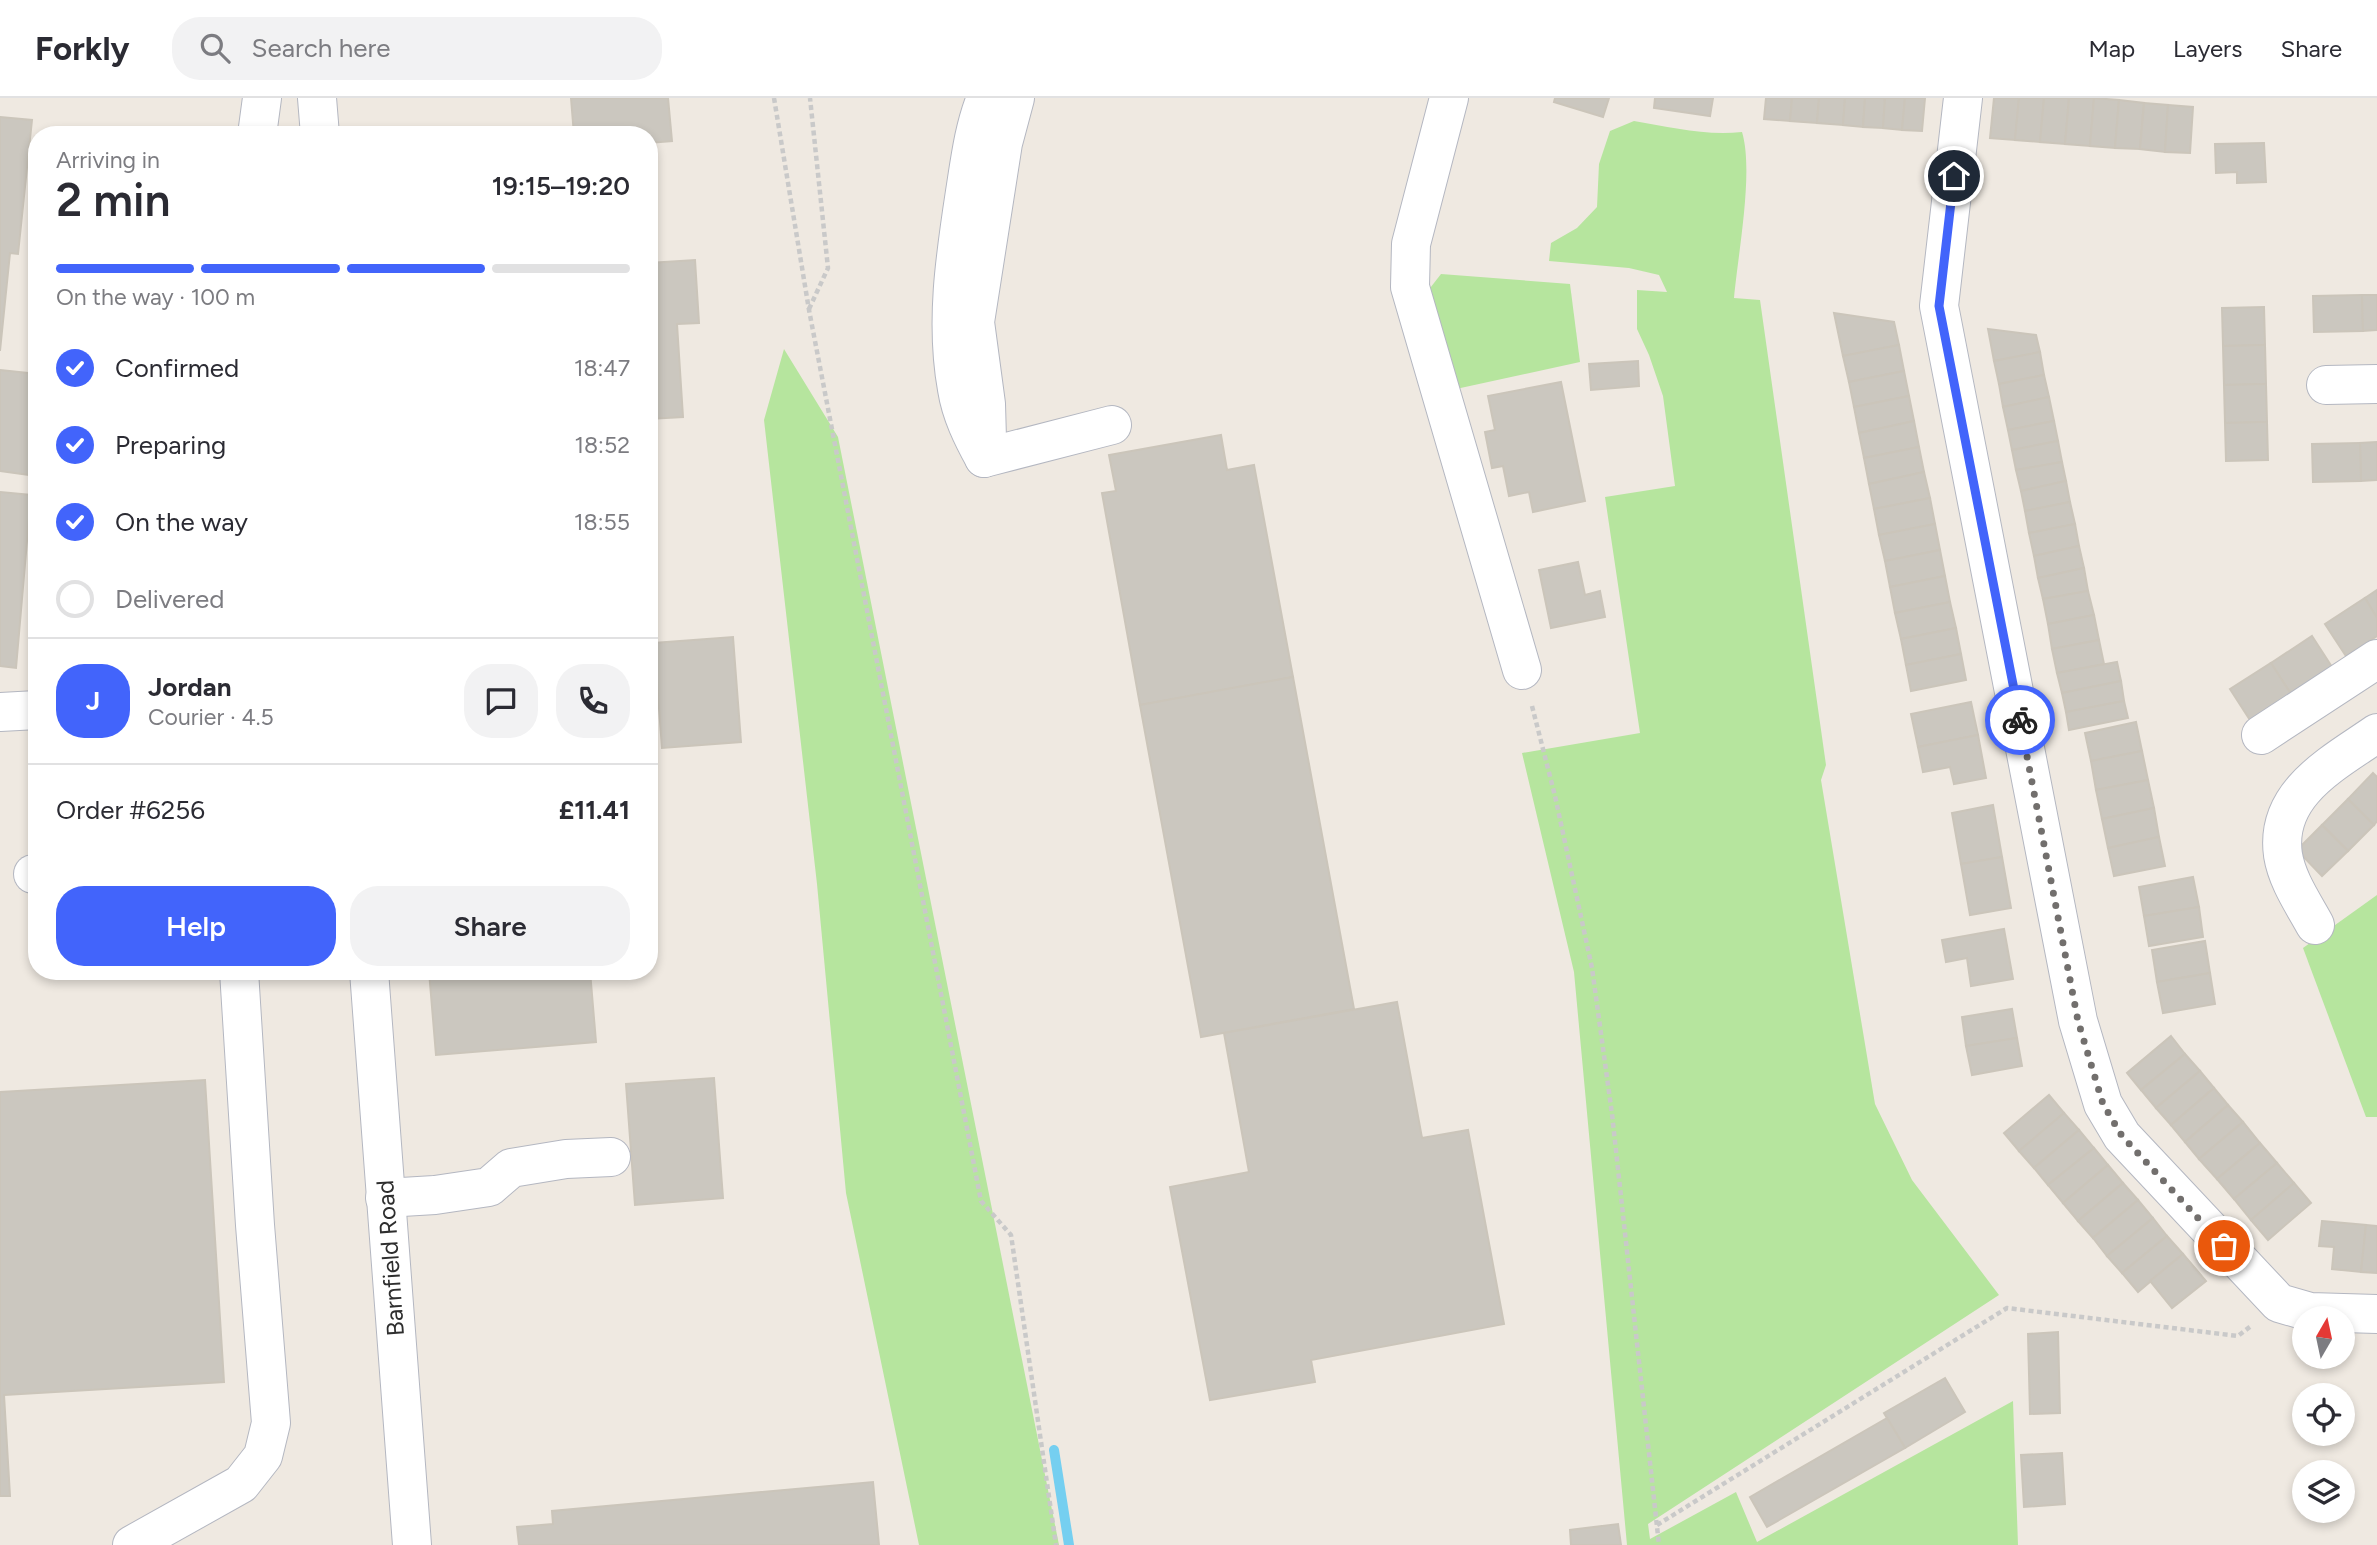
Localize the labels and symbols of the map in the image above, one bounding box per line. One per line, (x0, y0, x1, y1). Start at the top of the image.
pin (1924, 146, 1984, 206)
courier (1985, 685, 2055, 755)
street label: Barnfield Road (370, 1179, 410, 1337)
pin (2194, 1216, 2254, 1276)
north arrow (2292, 1306, 2356, 1368)

